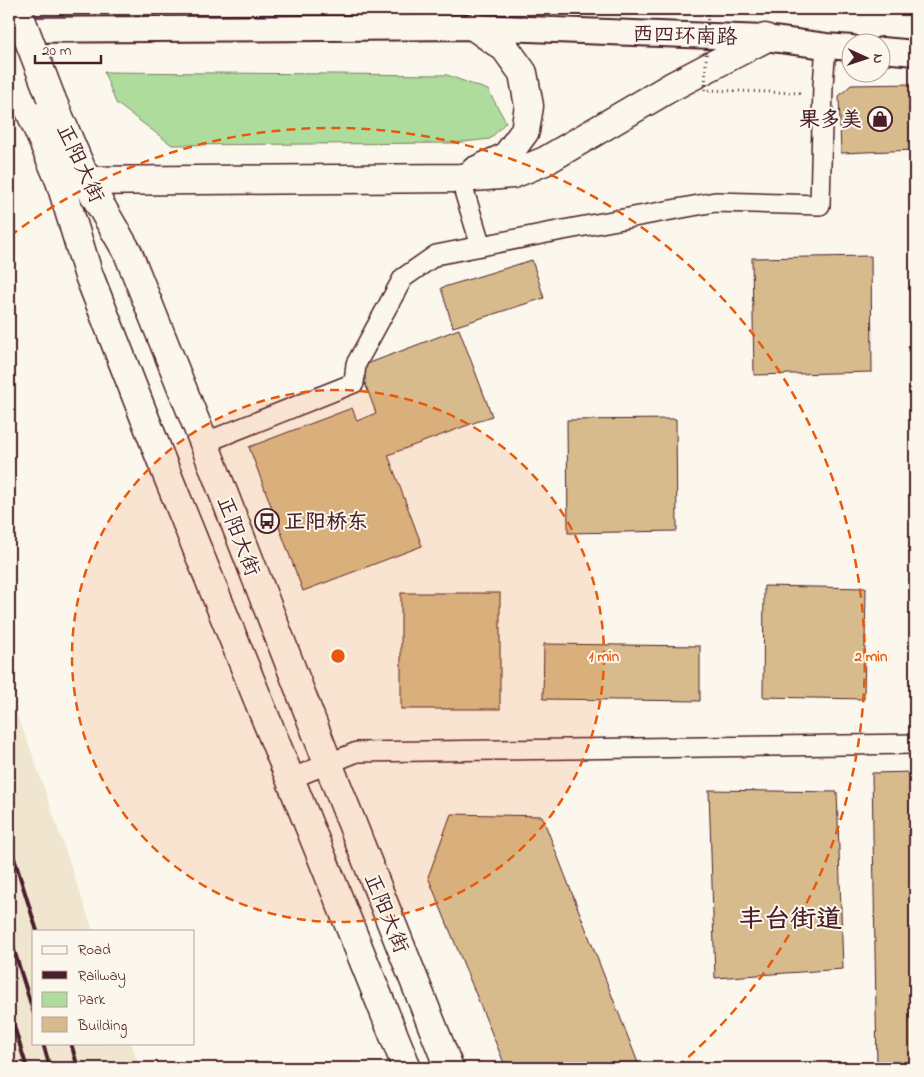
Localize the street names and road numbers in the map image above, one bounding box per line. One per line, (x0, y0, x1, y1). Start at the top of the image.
street label: 西四环南路 (632, 20, 738, 54)
street label: 正阳大街 (48, 119, 111, 208)
street label: 正阳大街 (208, 492, 266, 581)
street label: 正阳大街 (356, 869, 415, 958)

